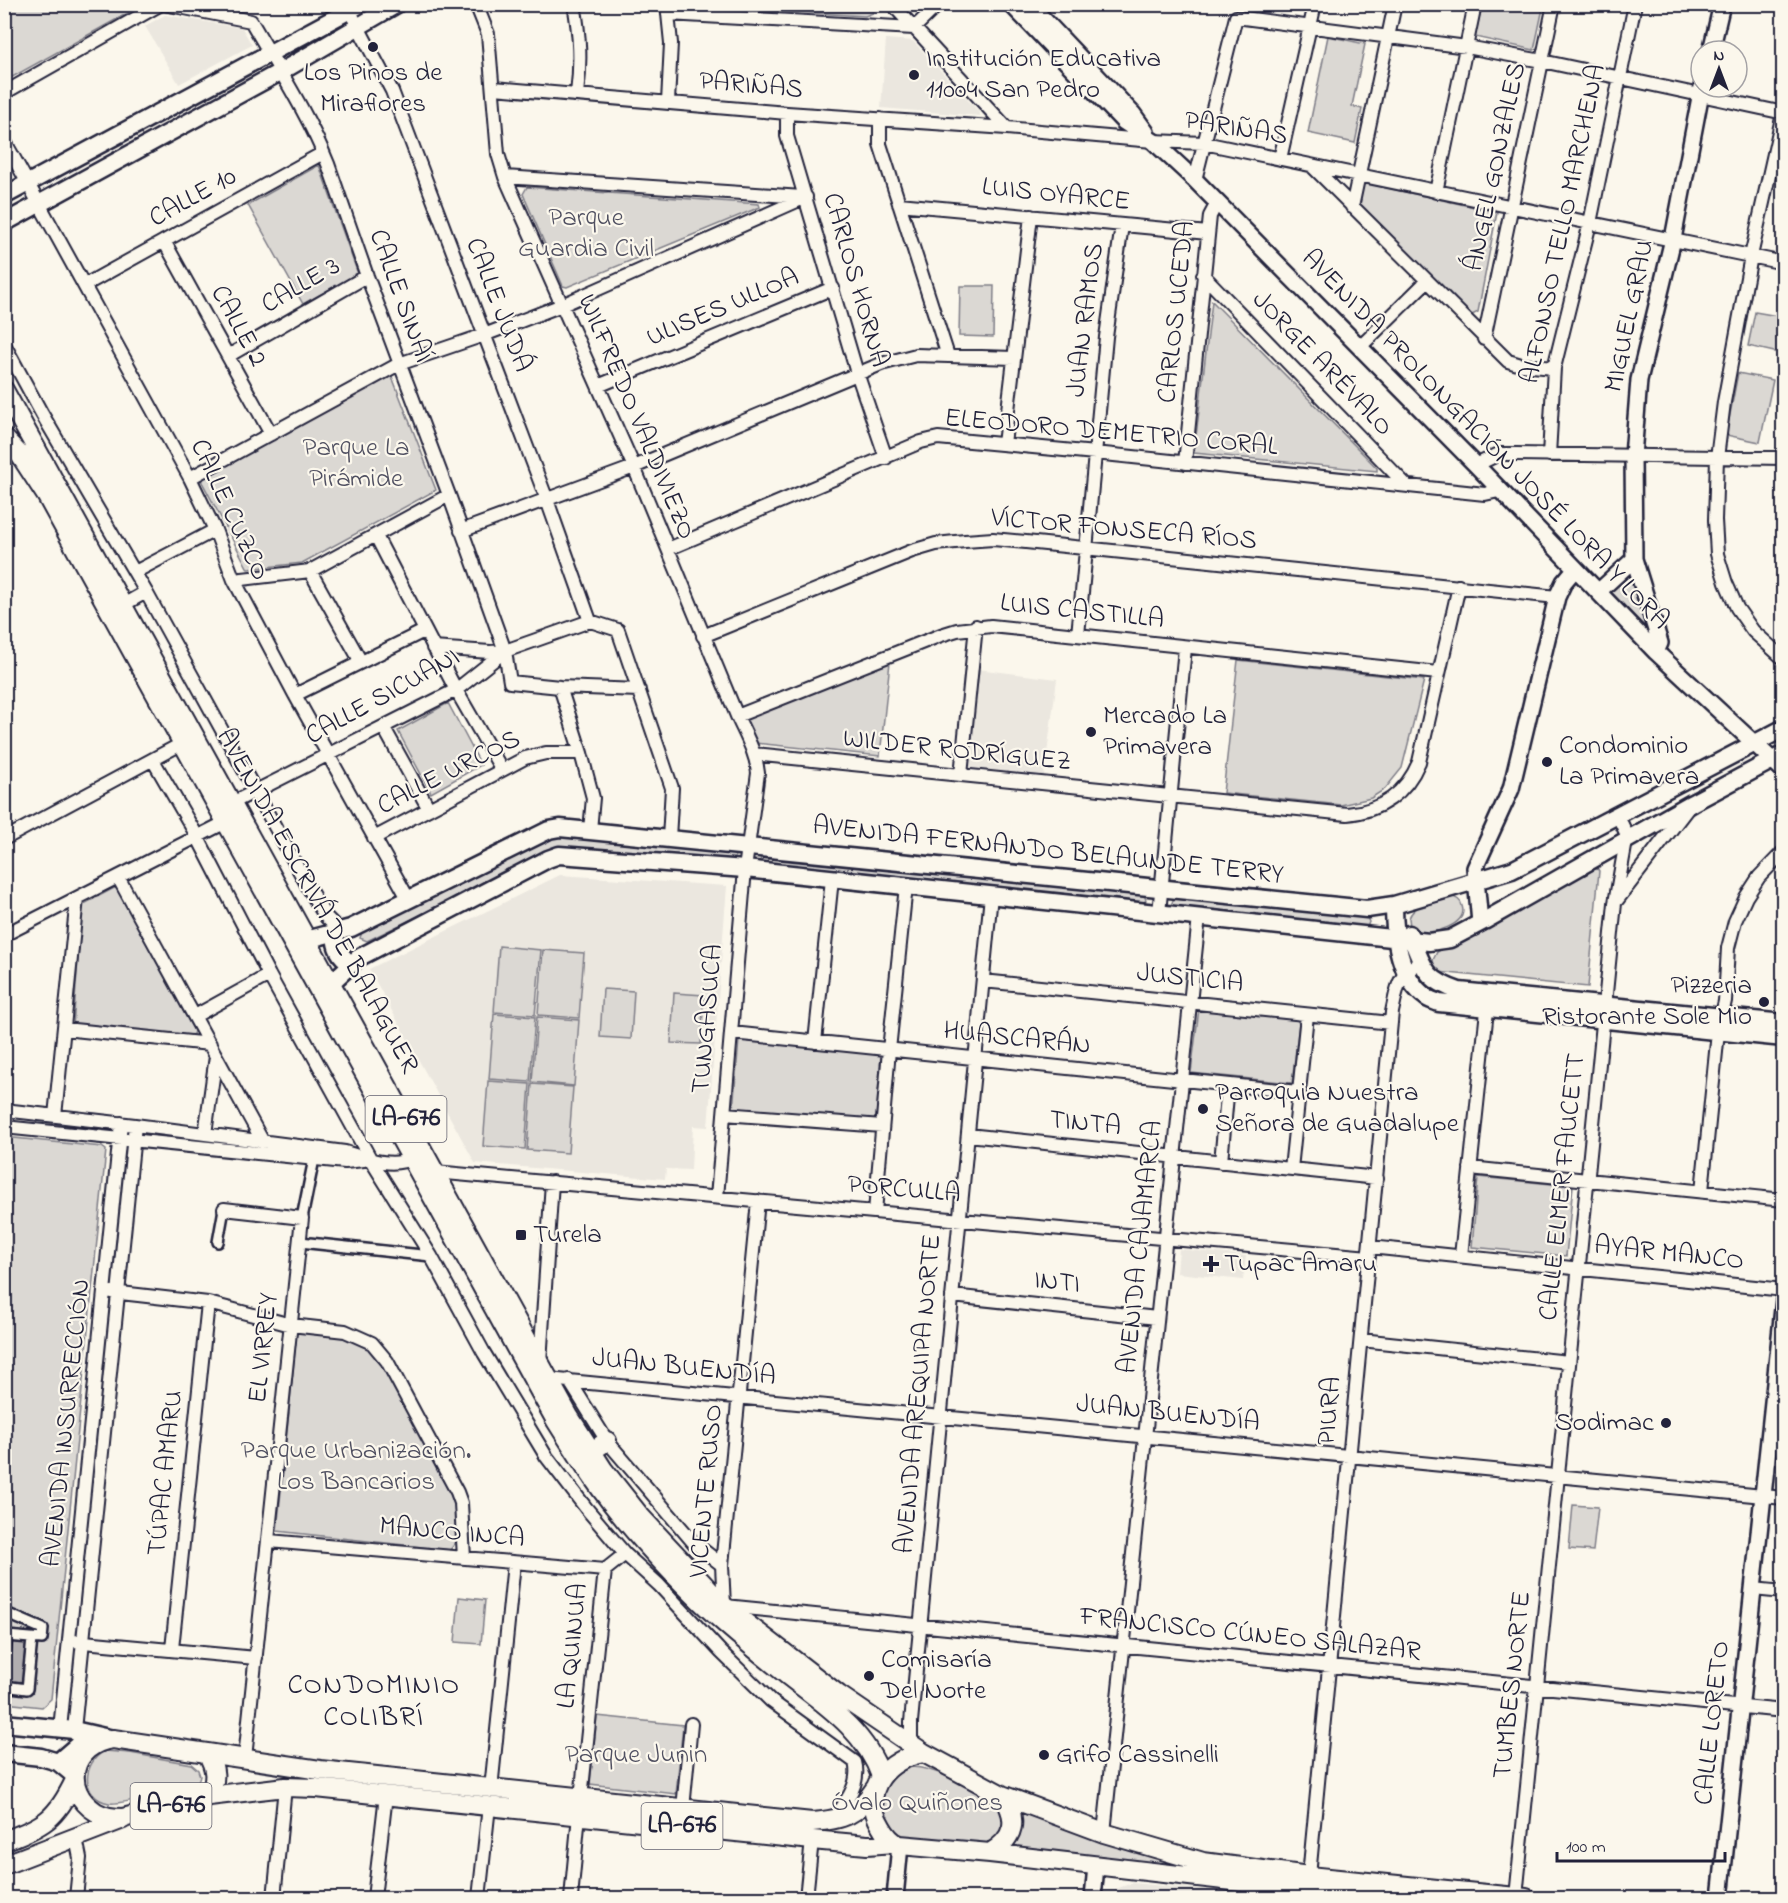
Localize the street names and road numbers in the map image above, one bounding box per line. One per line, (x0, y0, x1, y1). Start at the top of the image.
street label: ÁNGEL GONZALES (1455, 59, 1537, 275)
street label: ALFONSO TELLO MARCHENA (1511, 61, 1617, 387)
street label: PARIÑAS (697, 62, 805, 110)
street label: PARIÑAS (1182, 102, 1290, 156)
street label: CALLE 10 (142, 158, 244, 238)
street label: LUIS OYARCE (980, 168, 1132, 222)
street label: CARLOS HORNA (811, 188, 899, 372)
street label: CARLOS UCEDA (1148, 219, 1206, 405)
street label: CALLE SINAÍ (358, 224, 442, 368)
street label: CALLE JUDÁ (454, 232, 542, 378)
street label: MIGUEL GRAU (1595, 236, 1665, 396)
street label: JUAN RAMOS (1057, 241, 1115, 399)
street label: AVENIDA PROLONGACIÓN JOSÉ LORA Y LORA (1292, 241, 1678, 639)
street label: CALLE 3 (254, 248, 348, 324)
street label: ULISES ULLOA (641, 258, 805, 358)
street label: CALLE 2 (200, 278, 276, 374)
street label: JORGE ARÉVALO (1242, 282, 1402, 446)
street label: WILFREDO VALDIVIEZO (567, 288, 705, 546)
street label: ELEODORO DEMETRIO CORAL (943, 399, 1279, 467)
street label: CALLE CUZCO (179, 433, 279, 587)
street label: VÍCTOR FONSECA RÍOS (988, 499, 1259, 561)
street label: LUIS CASTILLA (998, 584, 1166, 640)
street label: CALLE SICUANI (299, 638, 467, 756)
street label: CALLE URCOS (371, 720, 527, 826)
street label: WILDER RODRÍGUEZ (841, 720, 1073, 782)
street label: AVENIDA ESCRIVÁ DE BALAGUER (206, 721, 428, 1081)
street label: AVENIDA FERNANDO BELAUNDE TERRY (811, 807, 1286, 895)
street label: TUNGASUCA (682, 942, 734, 1096)
street label: JUSTICIA (1135, 954, 1245, 1004)
street label: HUASCARÁN (941, 1012, 1093, 1066)
street label: CALLE ELMER FAUCETT (1530, 1051, 1596, 1323)
road number: LA-676 (366, 1096, 446, 1142)
street label: TINTA (1047, 1101, 1123, 1147)
street label: AVENIDA CAJAMARCA (1108, 1118, 1174, 1376)
street label: PORCULLA (846, 1166, 962, 1214)
street label: AYAR MANCO (1592, 1227, 1746, 1281)
street label: AVENIDA AREQUIPA NORTE (886, 1233, 952, 1555)
street label: INTI (1032, 1261, 1082, 1305)
street label: AVENIDA INSURRECCIÓN (32, 1277, 102, 1569)
street label: EL VIRREY (239, 1290, 289, 1405)
street label: JUAN BUENDÍA (590, 1339, 778, 1397)
street label: PIURA (1308, 1375, 1352, 1447)
street label: JUAN BUENDÍA (1074, 1385, 1262, 1443)
street label: TÚPAC AMARU (138, 1388, 194, 1558)
street label: VICENTE RUSO (680, 1403, 734, 1580)
street label: MANCO INCA (378, 1507, 526, 1559)
street label: LA QUINUA (547, 1581, 599, 1711)
street label: TUMBES NORTE (1484, 1589, 1542, 1781)
street label: FRANCISCO CÚNEO SALAZAR (1077, 1598, 1423, 1672)
street label: CALLE LORETO (1685, 1639, 1741, 1807)
road number: LA-676 (130, 1783, 212, 1829)
road number: LA-676 (642, 1803, 722, 1849)

